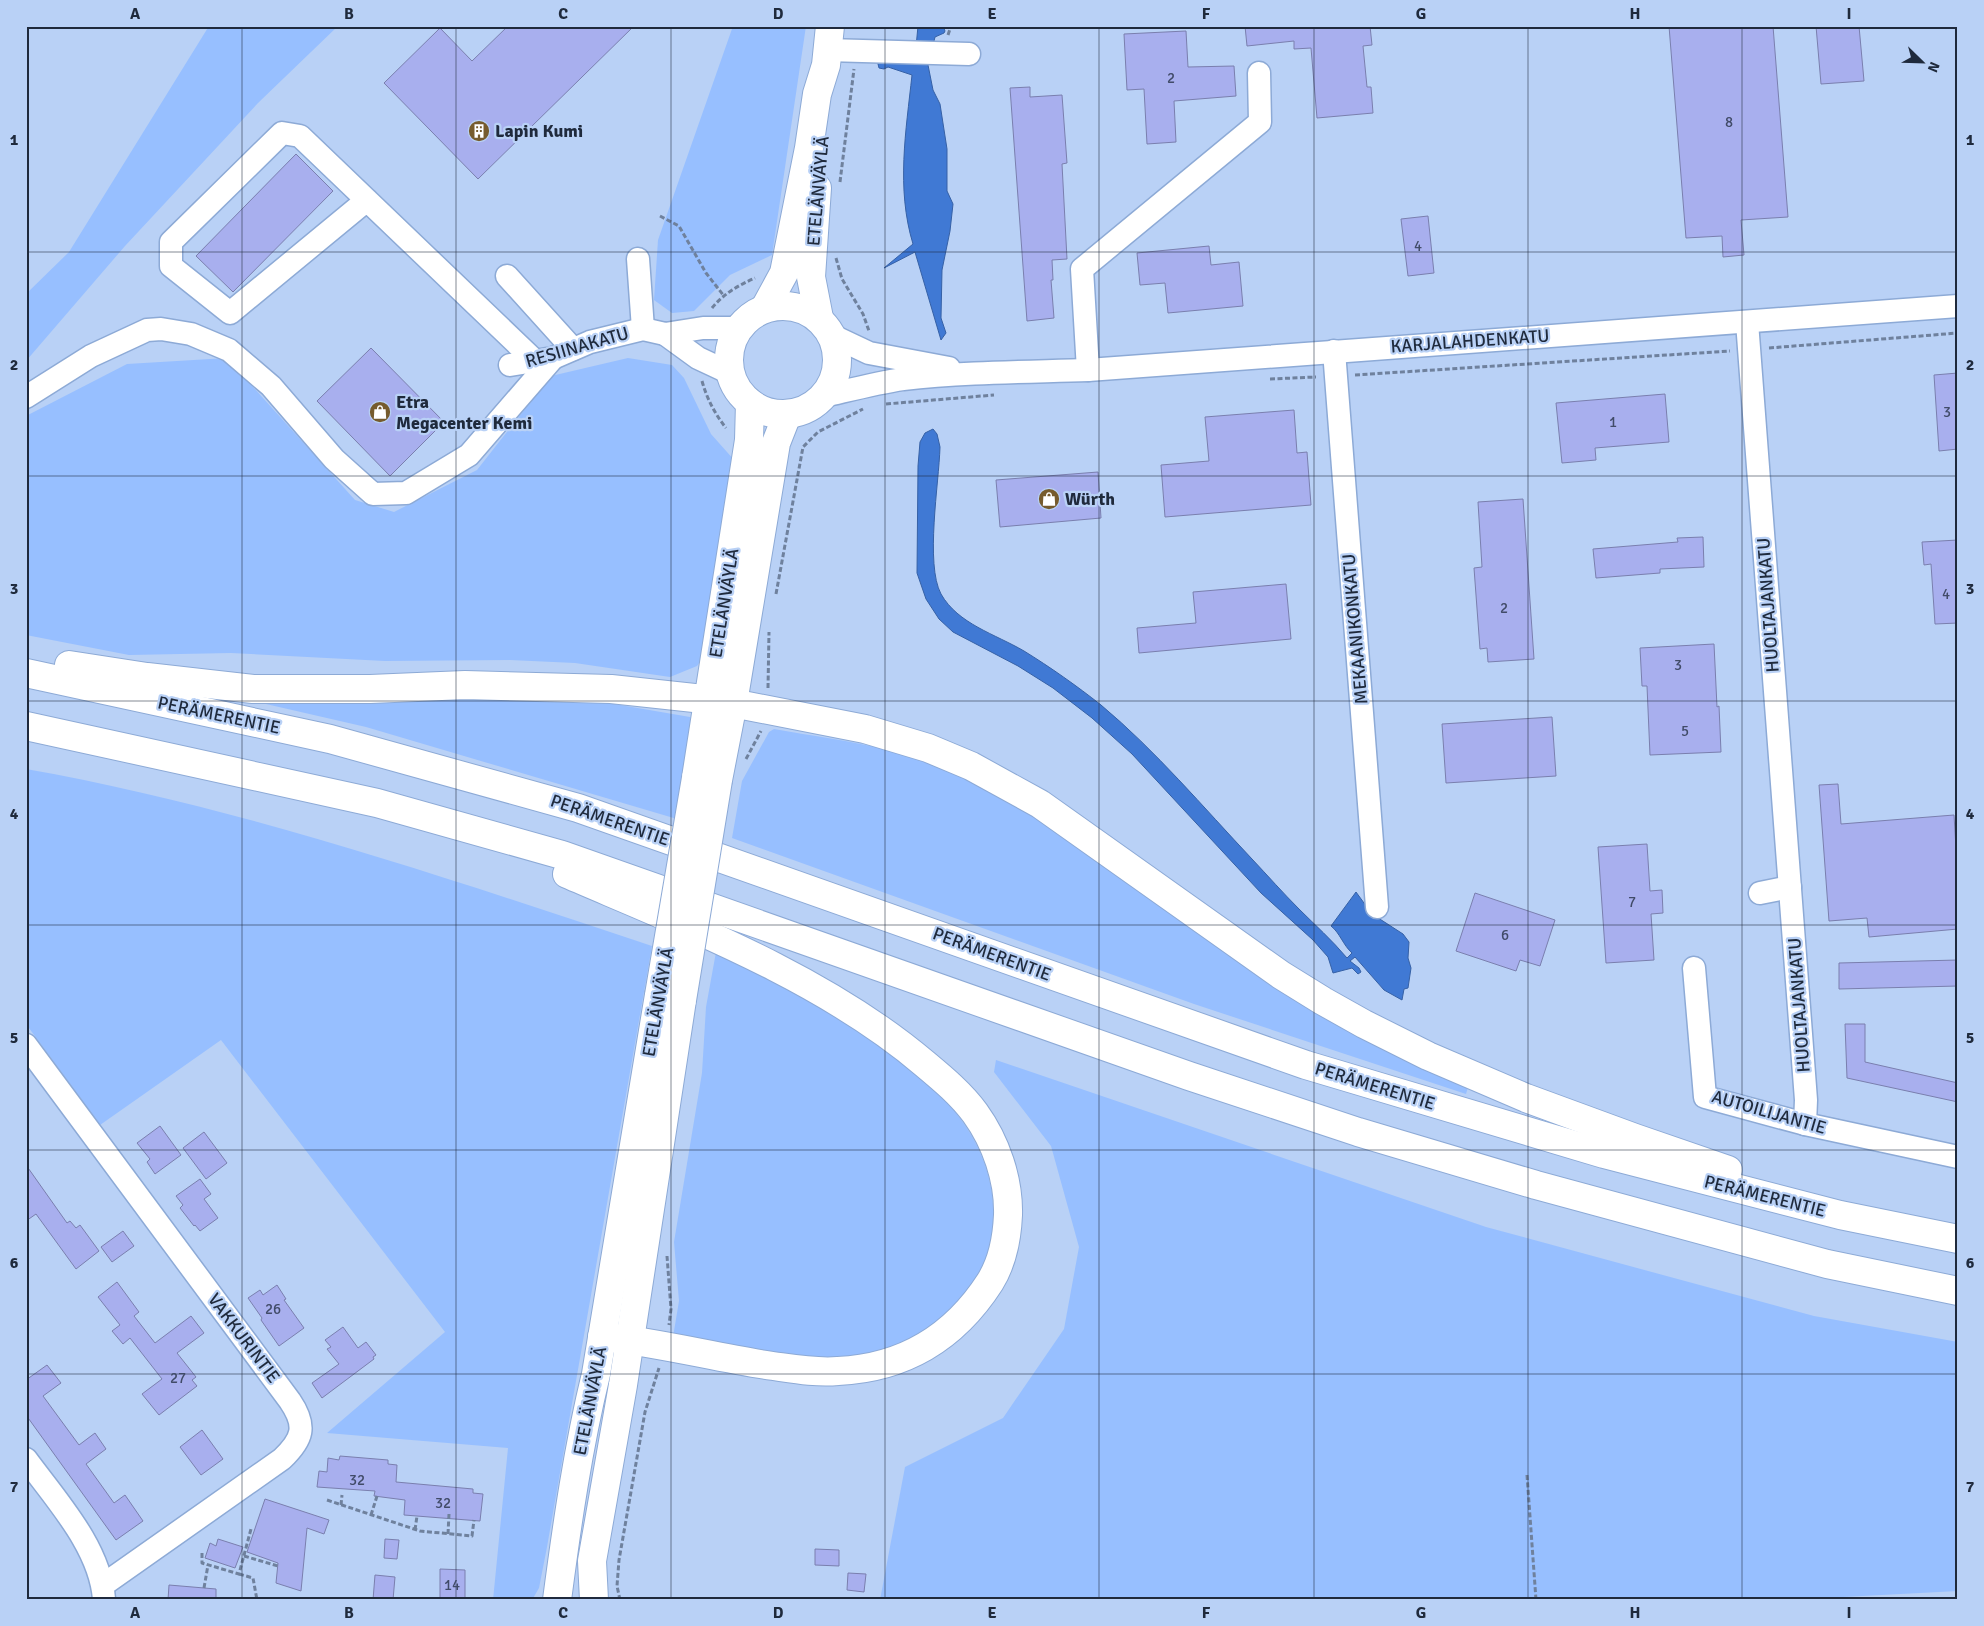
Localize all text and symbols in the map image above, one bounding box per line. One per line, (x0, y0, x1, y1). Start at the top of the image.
text: A (130, 4, 141, 24)
text: B (344, 4, 354, 24)
text: C (558, 4, 568, 24)
text: D (773, 4, 784, 24)
text: E (987, 4, 997, 24)
text: F (1202, 4, 1211, 24)
text: G (1416, 4, 1426, 24)
text: H (1630, 4, 1640, 24)
text: I (1846, 4, 1852, 24)
north arrow (1896, 38, 1946, 88)
text: N (1924, 59, 1943, 75)
house number: 2 (1167, 69, 1175, 87)
house number: 8 (1725, 113, 1733, 131)
building icon: Lapin Kumi (467, 119, 491, 143)
place label: Lapin Kumi (495, 120, 583, 142)
text: 1 (10, 130, 19, 150)
text: 1 (1966, 130, 1975, 150)
street label: ETELÄNVÄYLÄ (802, 135, 834, 247)
house number: 4 (1414, 237, 1422, 255)
street label: RESIINAKATU (523, 322, 631, 372)
street label: KARJALAHDENKATU (1390, 324, 1550, 358)
text: 2 (10, 355, 18, 375)
text: 2 (1966, 355, 1974, 375)
place label: Etra Megacenter Kemi (396, 391, 532, 434)
shop icon: Etra Megacenter Kemi (368, 400, 392, 424)
house number: 3 (1943, 403, 1951, 421)
house number: 1 (1609, 413, 1617, 431)
shop icon: Würth (1037, 487, 1061, 511)
place label: Würth (1065, 488, 1115, 510)
street label: HUOLTAJANKATU (1752, 537, 1784, 673)
street label: ETELÄNVÄYLÄ (704, 547, 744, 659)
street label: MEKAANIKONKATU (1337, 553, 1373, 705)
text: 3 (10, 579, 18, 599)
text: 3 (1966, 579, 1974, 599)
house number: 4 (1942, 585, 1950, 603)
house number: 2 (1500, 599, 1508, 617)
house number: 3 (1674, 656, 1682, 674)
street label: PERÄMERENTIE (156, 691, 282, 739)
house number: 5 (1681, 722, 1689, 740)
street label: PERÄMERENTIE (548, 789, 672, 851)
text: 4 (10, 804, 19, 824)
text: 4 (1966, 804, 1975, 824)
house number: 7 (1628, 893, 1636, 911)
street label: PERÄMERENTIE (930, 922, 1054, 986)
house number: 6 (1501, 926, 1509, 944)
street label: HUOLTAJANKATU (1783, 937, 1815, 1073)
street label: ETELÄNVÄYLÄ (638, 946, 678, 1058)
text: 5 (10, 1028, 18, 1048)
text: 5 (1966, 1028, 1974, 1048)
street label: PERÄMERENTIE (1312, 1057, 1438, 1115)
street label: AUTOILIJANTIE (1709, 1085, 1829, 1139)
street label: PERÄMERENTIE (1702, 1170, 1828, 1222)
text: 6 (10, 1253, 19, 1273)
text: 6 (1966, 1253, 1975, 1273)
street label: VAKKURINTIE (203, 1289, 285, 1387)
house number: 26 (265, 1300, 281, 1318)
street label: ETELÄNVÄYLÄ (569, 1345, 611, 1457)
house number: 27 (170, 1369, 186, 1387)
house number: 32 (349, 1471, 365, 1489)
text: 7 (10, 1477, 19, 1497)
text: 7 (1966, 1477, 1975, 1497)
house number: 32 (435, 1494, 451, 1512)
house number: 14 (444, 1576, 460, 1594)
text: A (130, 1603, 141, 1623)
text: B (344, 1603, 354, 1623)
text: C (558, 1603, 568, 1623)
text: D (773, 1603, 784, 1623)
text: E (987, 1603, 997, 1623)
text: F (1202, 1603, 1211, 1623)
text: G (1416, 1603, 1426, 1623)
text: H (1630, 1603, 1640, 1623)
text: I (1846, 1603, 1852, 1623)

